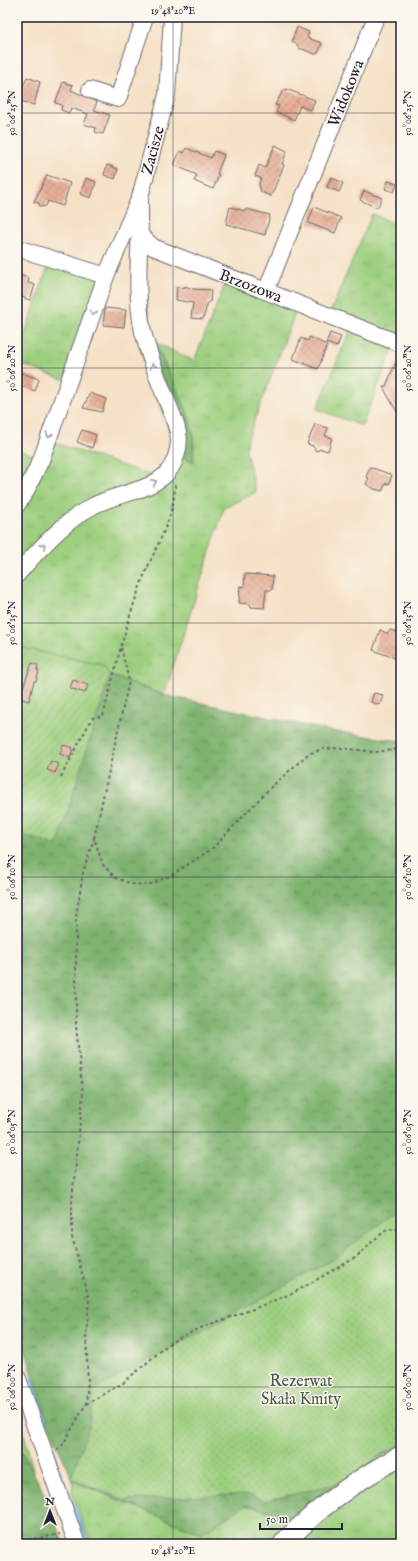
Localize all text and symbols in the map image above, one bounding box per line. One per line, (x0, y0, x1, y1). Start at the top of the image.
text: 19°48'20"E (151, 5, 195, 18)
street label: Widokowa (324, 57, 369, 130)
text: 50°06'25"N (6, 90, 19, 136)
text: 50°06'25"N (402, 90, 415, 136)
street label: Zacisze (138, 124, 170, 177)
street label: Brzozowa (216, 266, 285, 308)
one-way arrow (89, 309, 98, 316)
text: 50°06'20"N (6, 344, 19, 391)
text: 50°06'20"N (402, 344, 415, 391)
one-way arrow (149, 363, 158, 370)
one-way arrow (46, 432, 54, 439)
one-way arrow (150, 479, 157, 487)
one-way arrow (38, 544, 46, 551)
text: 50°06'15"N (6, 600, 19, 645)
text: 50°06'15"N (402, 600, 415, 645)
text: 50°06'10"N (6, 854, 19, 900)
text: 50°06'10"N (402, 854, 415, 900)
text: 50°06'05"N (6, 1109, 19, 1155)
text: 50°06'05"N (402, 1109, 415, 1155)
text: 50°06'00"N (6, 1363, 19, 1411)
text: 50°06'00"N (402, 1363, 415, 1411)
park label: Rezerwat Skała Kmity (261, 1372, 341, 1410)
north arrow (30, 1491, 70, 1531)
text: N (44, 1495, 55, 1509)
scale bar (260, 1505, 342, 1531)
text: 50 m (266, 1512, 288, 1527)
text: 19°48'20"E (151, 1545, 195, 1558)

